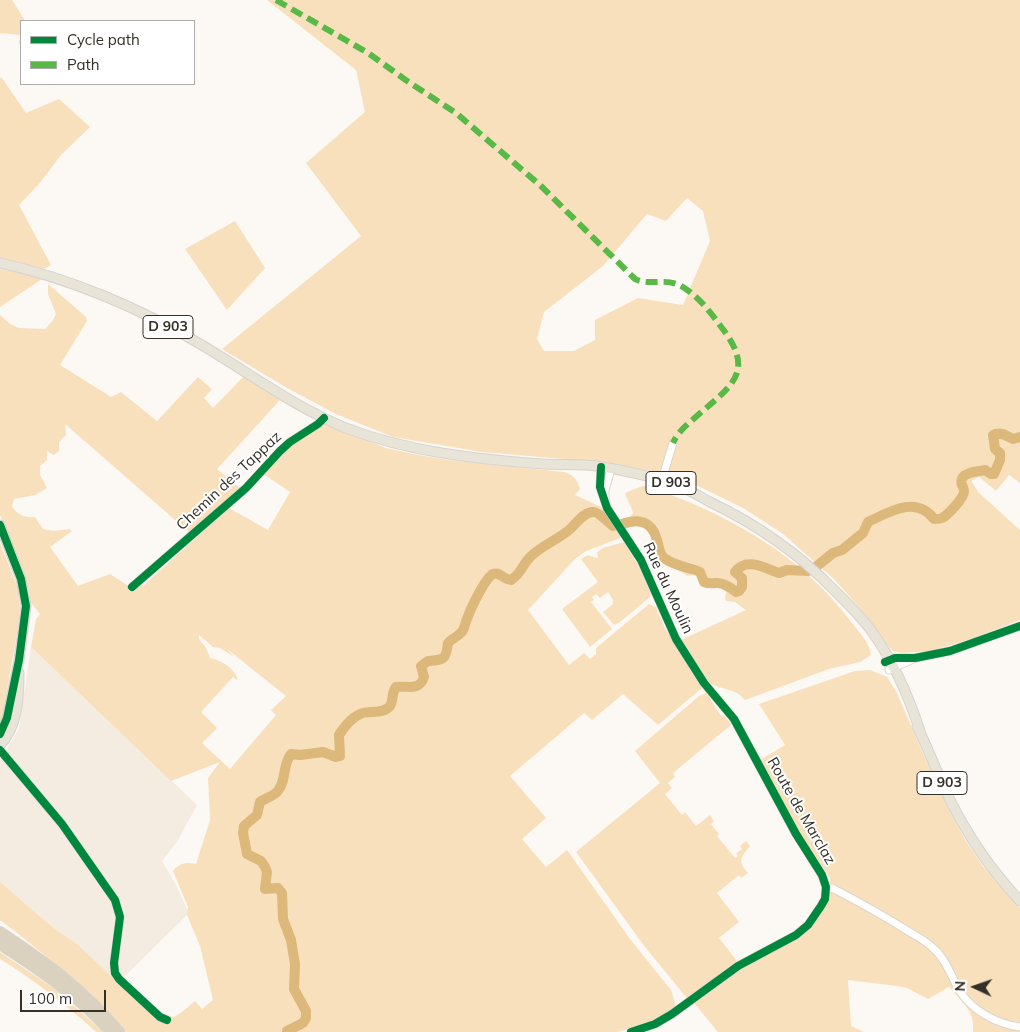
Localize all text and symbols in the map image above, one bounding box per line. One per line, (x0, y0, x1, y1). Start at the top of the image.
legend (20, 20, 195, 85)
text: Cycle path (67, 30, 140, 49)
text: Path (67, 55, 99, 74)
road number: D 903 (143, 316, 193, 338)
street label: Chemin des Tappaz (173, 428, 285, 534)
road number: D 903 (646, 472, 696, 494)
street label: Rue du Moulin (639, 539, 697, 637)
street label: Route de Marclaz (763, 754, 839, 868)
road number: D 903 (917, 771, 967, 794)
north arrow (950, 962, 1000, 1012)
scale bar (22, 980, 109, 1012)
text: N (951, 980, 969, 992)
text: 100 m (28, 989, 72, 1008)

